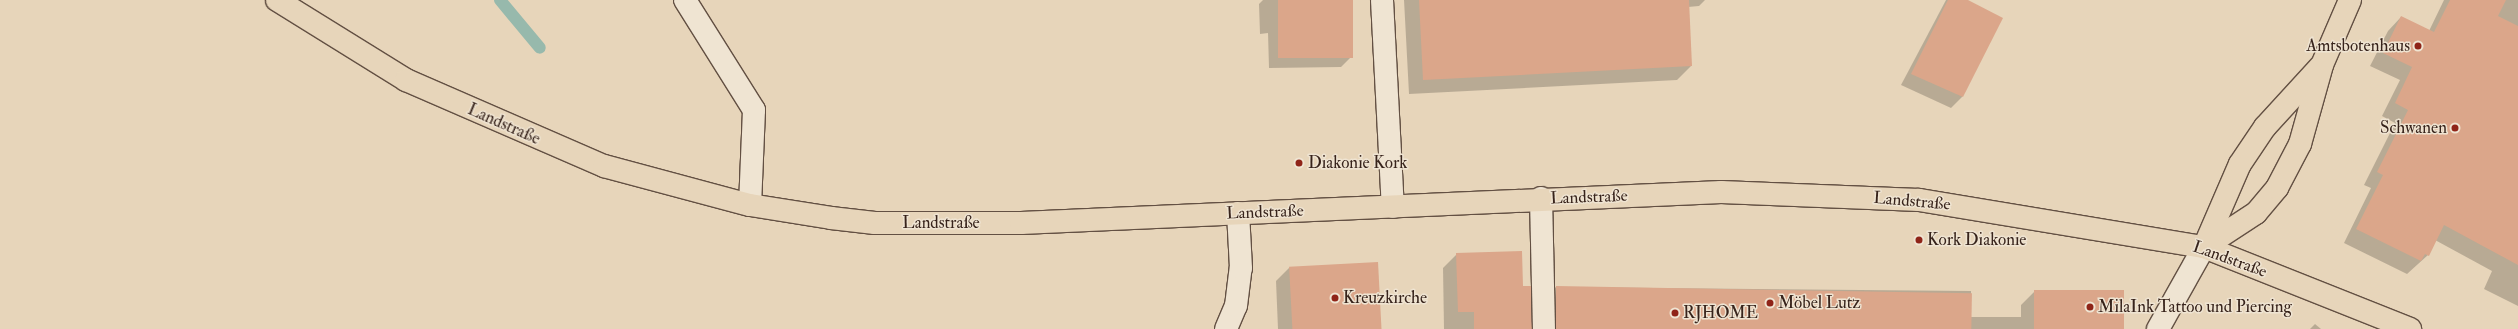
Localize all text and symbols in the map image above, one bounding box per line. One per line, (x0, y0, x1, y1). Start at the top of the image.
place label: Amtsbotenhaus (2306, 36, 2410, 56)
marker: Amtsbotenhaus (2413, 41, 2423, 51)
street label: Landstraße (465, 99, 543, 149)
place label: Schwanen (2380, 118, 2447, 138)
marker: Schwanen (2450, 123, 2460, 133)
place label: Diakonie Kork (1308, 153, 1407, 173)
marker: Diakonie Kork (1293, 157, 1305, 169)
street label: Landstraße (1550, 185, 1628, 209)
street label: Landstraße (1873, 187, 1951, 215)
street label: Landstraße (1226, 200, 1304, 224)
street label: Landstraße (902, 213, 980, 233)
place label: Kork Diakonie (1927, 230, 2026, 250)
marker: Kork Diakonie (1914, 235, 1924, 245)
street label: Landstraße (2190, 236, 2270, 282)
place label: Kreuzkirche (1343, 288, 1427, 308)
marker: Kreuzkirche (1330, 293, 1340, 303)
place label: Möbel Lutz (1778, 293, 1860, 313)
place label: MilaInk Tattoo und Piercing (2098, 297, 2292, 317)
marker: Möbel Lutz (1765, 298, 1775, 308)
marker: MilaInk Tattoo und Piercing (2085, 302, 2095, 312)
place label: RJHOME (1683, 303, 1758, 323)
marker: RJHOME (1670, 308, 1680, 318)

